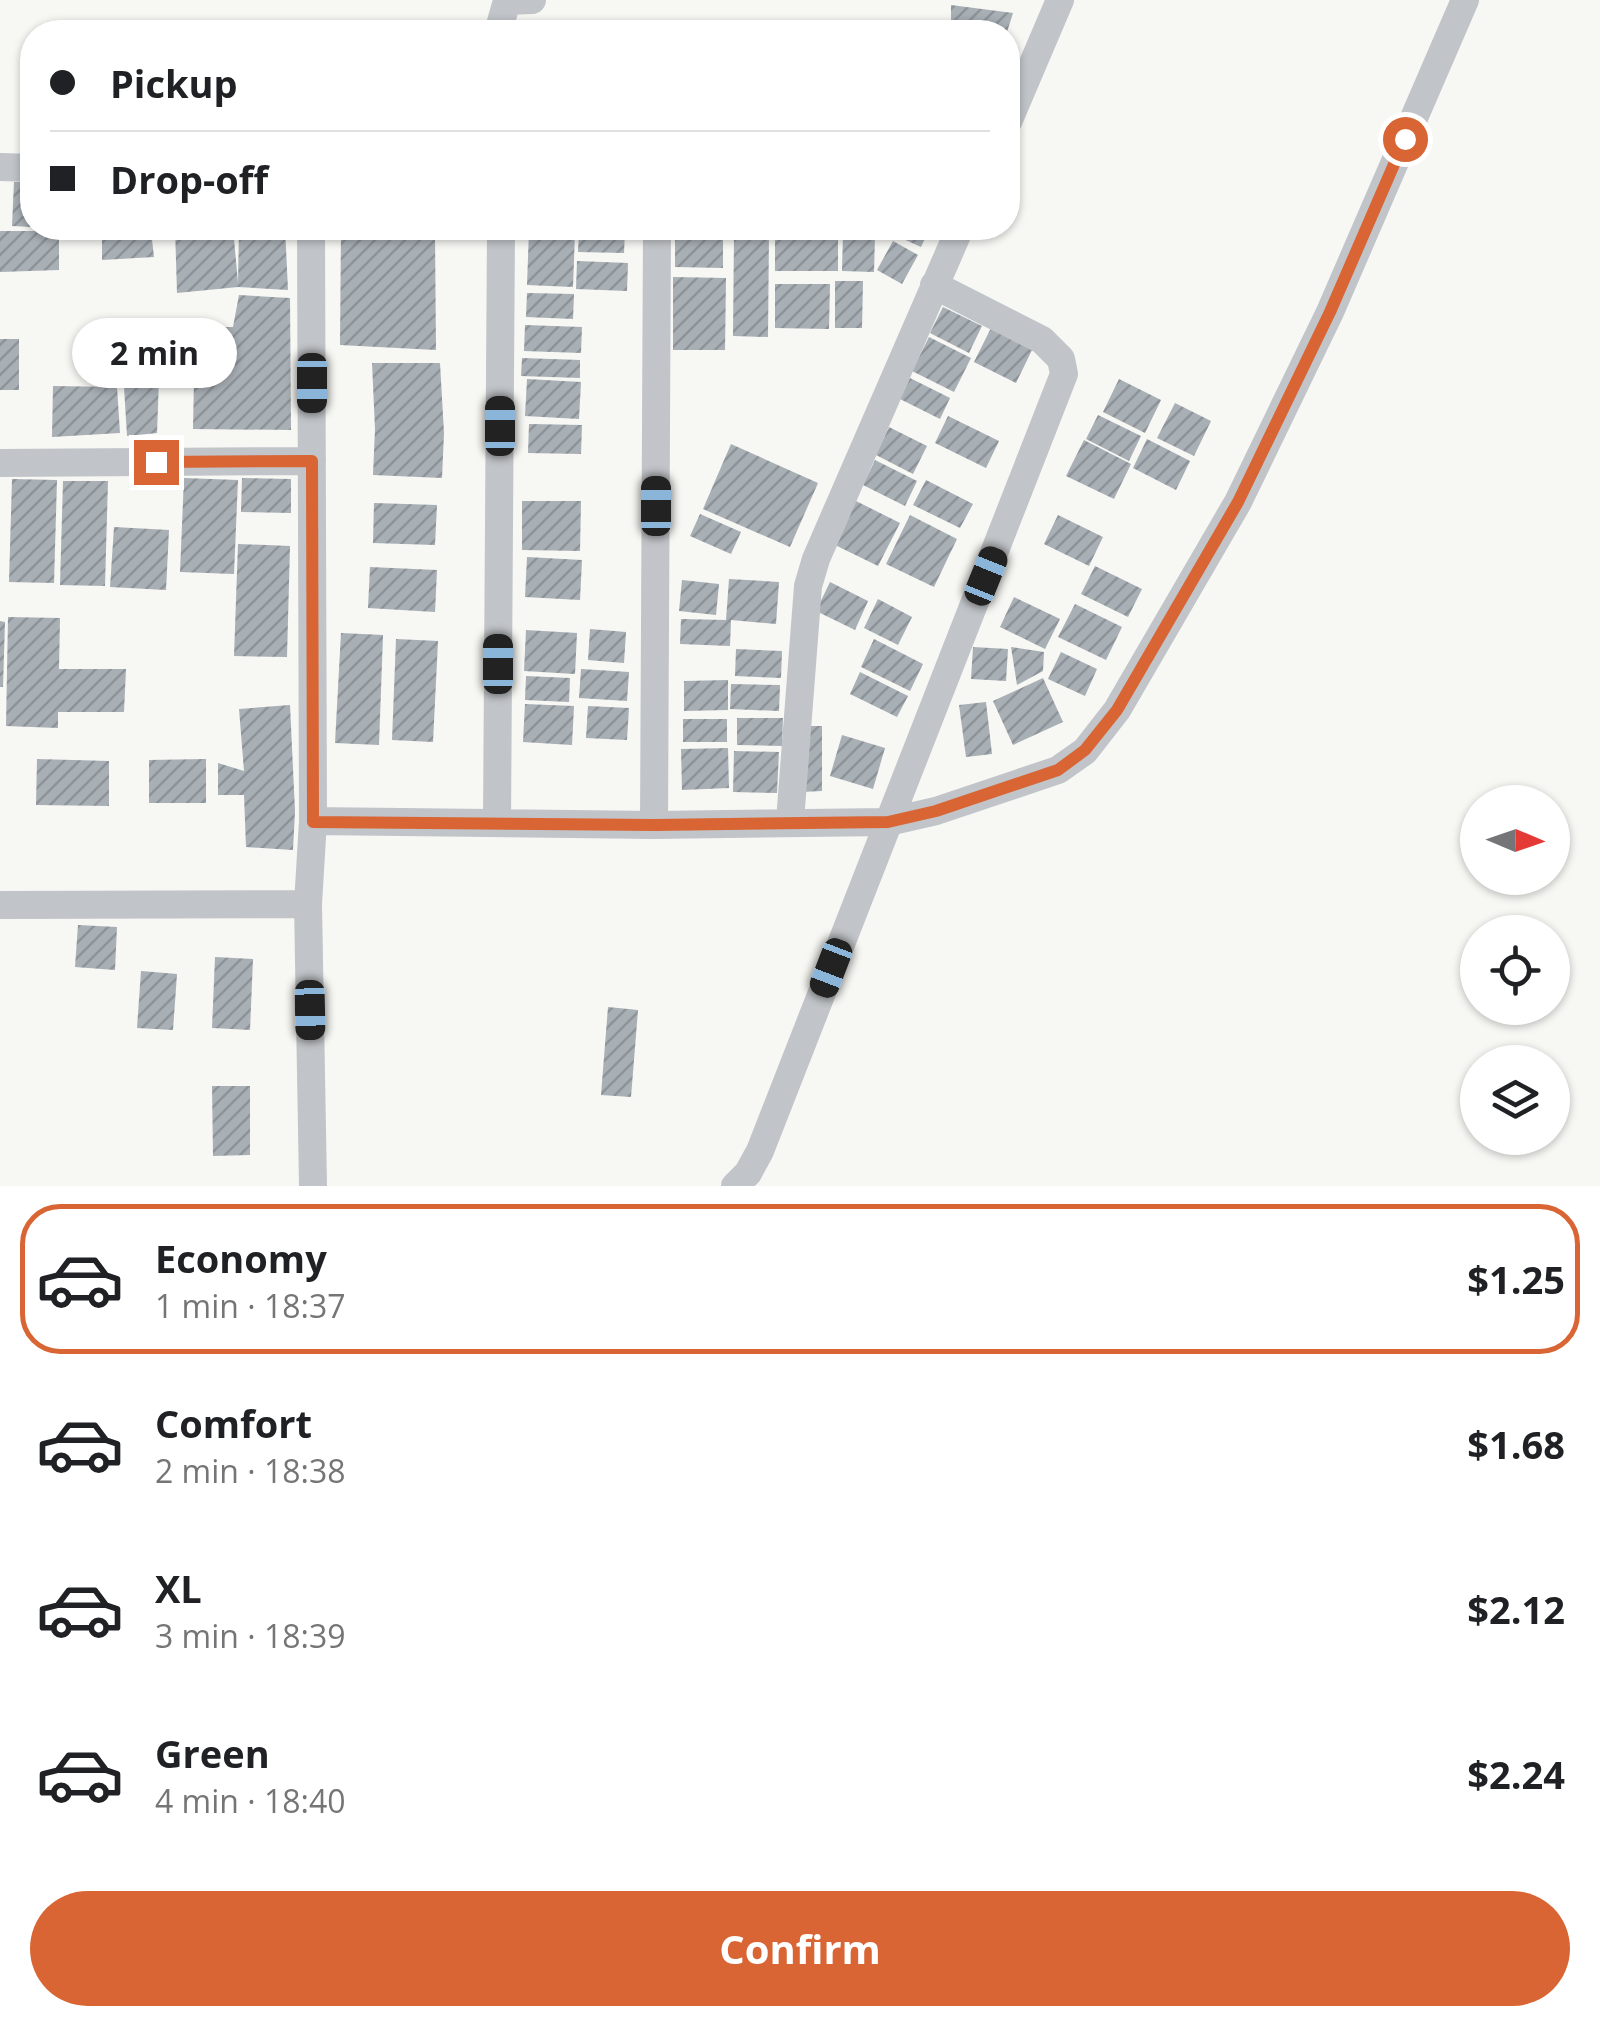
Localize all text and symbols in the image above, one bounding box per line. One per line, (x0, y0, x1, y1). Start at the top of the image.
text: Pickup (110, 57, 238, 109)
route start (1383, 117, 1428, 162)
text: Drop-off (110, 153, 268, 205)
callout: 2 min (74, 317, 238, 387)
text: 2 min (110, 331, 199, 374)
car (297, 353, 327, 413)
car (485, 396, 515, 456)
route end (134, 440, 179, 485)
car (641, 476, 671, 536)
car (961, 543, 1011, 609)
car (483, 634, 513, 694)
north arrow (1460, 785, 1570, 895)
map controls (1460, 785, 1570, 1155)
button: locate (1460, 915, 1570, 1025)
car (806, 935, 856, 1001)
car (294, 980, 326, 1040)
button: layers (1460, 1045, 1570, 1155)
text: Economy (155, 1232, 327, 1284)
icon: car (35, 1234, 125, 1324)
text: $1.25 (1467, 1253, 1565, 1305)
text: 1 min · 18:37 (155, 1284, 346, 1327)
text: Comfort (155, 1397, 312, 1449)
icon: car (35, 1399, 125, 1489)
text: $1.68 (1467, 1418, 1565, 1470)
text: 2 min · 18:38 (155, 1449, 346, 1492)
text: XL (155, 1562, 202, 1614)
icon: car (35, 1564, 125, 1654)
text: $2.12 (1467, 1583, 1565, 1635)
text: 3 min · 18:39 (155, 1614, 346, 1657)
text: Green (155, 1727, 270, 1779)
icon: car (35, 1729, 125, 1819)
text: $2.24 (1467, 1748, 1565, 1800)
text: 4 min · 18:40 (155, 1779, 346, 1822)
button: Confirm (30, 1891, 1570, 2006)

